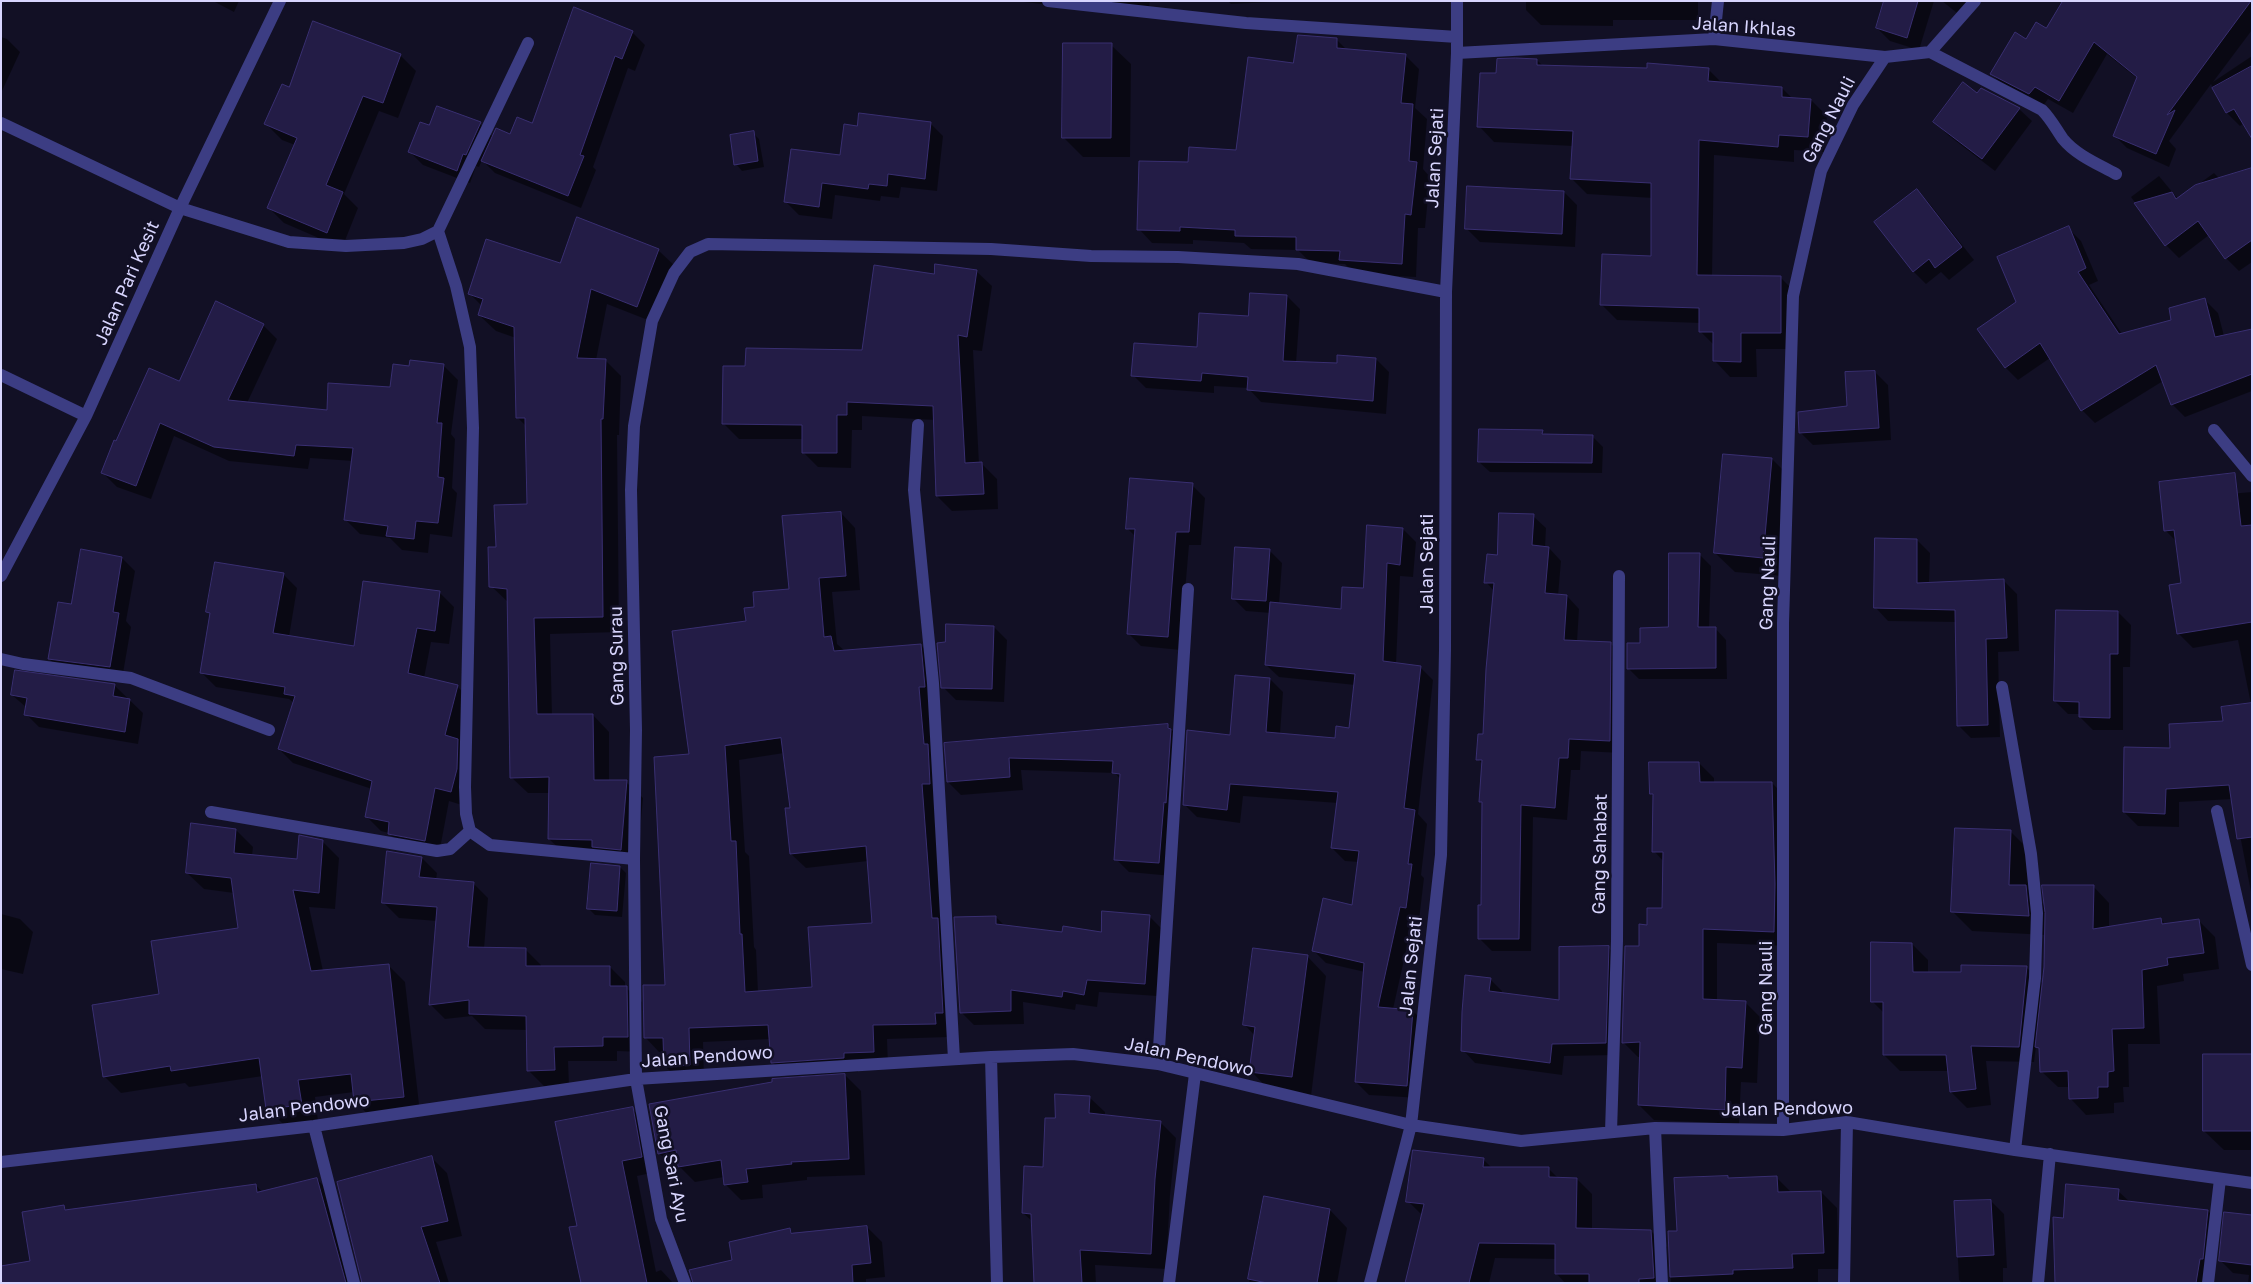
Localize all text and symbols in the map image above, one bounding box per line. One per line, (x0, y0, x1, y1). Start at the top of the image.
street label: Jalan Ikhlas (1691, 13, 1797, 41)
street label: Gang Nauli (1798, 73, 1860, 167)
street label: Jalan Sejati (1422, 107, 1448, 209)
street label: Jalan Pari Kesit (90, 217, 164, 349)
street label: Jalan Sejati (1416, 514, 1438, 614)
street label: Gang Nauli (1756, 535, 1780, 631)
street label: Gang Surau (605, 606, 629, 706)
street label: Gang Sahabat (1588, 793, 1612, 915)
street label: Jalan Sejati (1395, 915, 1427, 1017)
street label: Gang Nauli (1755, 941, 1777, 1035)
street label: Jalan Pendowo (1122, 1033, 1256, 1081)
street label: Jalan Pendowo (641, 1042, 773, 1072)
street label: Jalan Pendowo (237, 1089, 371, 1127)
street label: Jalan Pendowo (1721, 1097, 1853, 1121)
street label: Gang Sari Ayu (649, 1103, 693, 1225)

